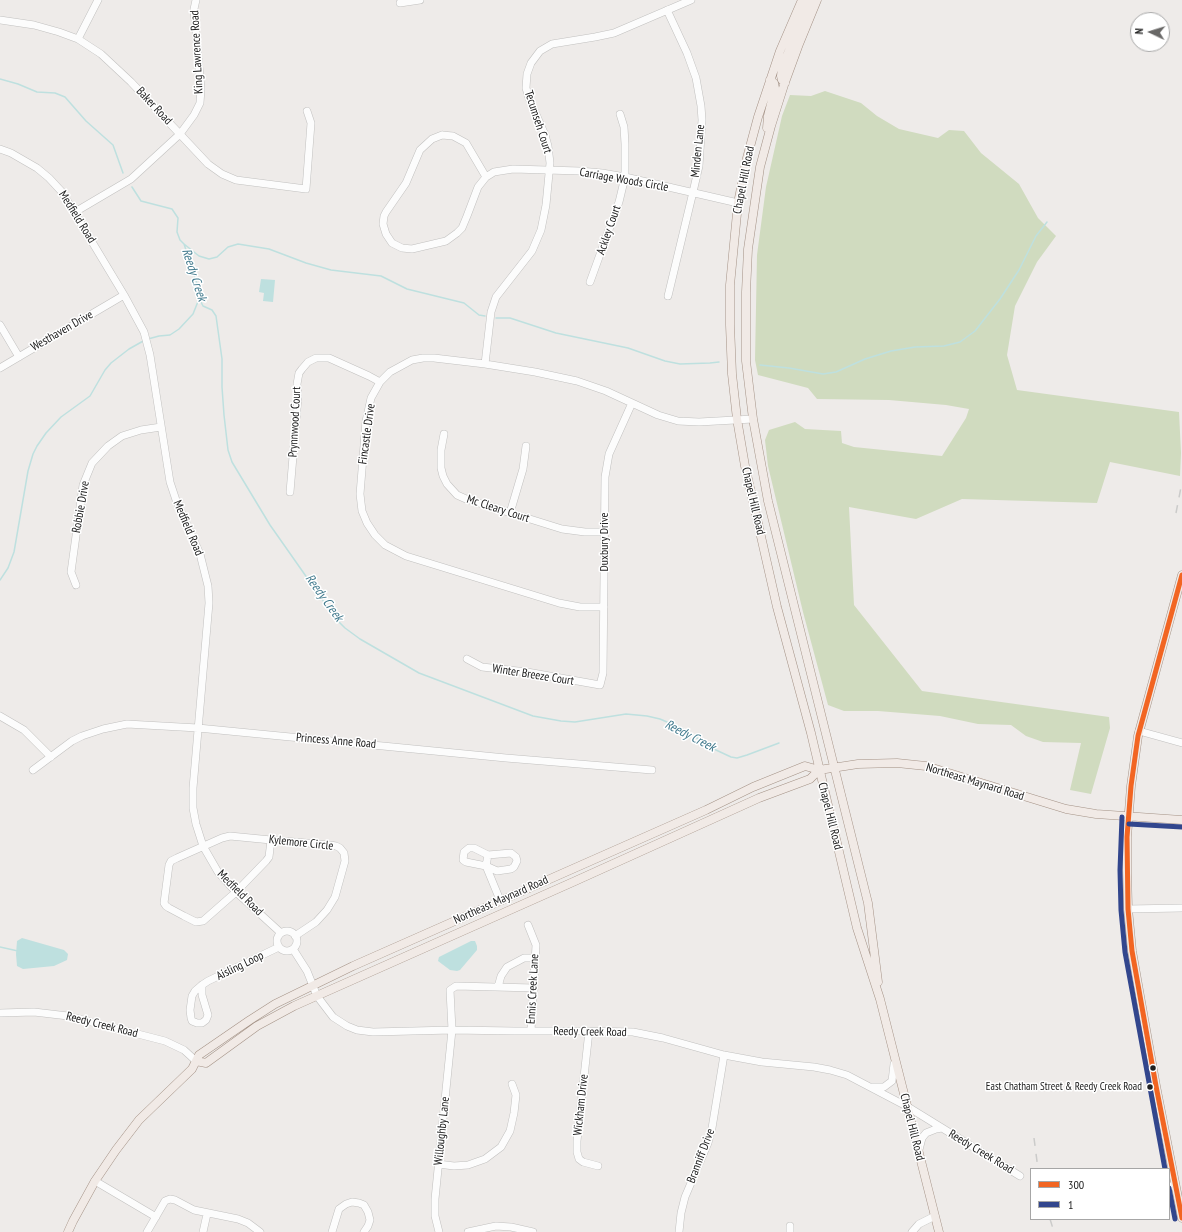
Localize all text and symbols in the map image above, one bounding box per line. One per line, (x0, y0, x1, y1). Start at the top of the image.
street label: King Lawrence Road (188, 10, 206, 94)
north arrow (1130, 12, 1170, 52)
text: N (1132, 28, 1146, 35)
street label: Baker Road (133, 84, 175, 128)
street label: Tecumseh Court (521, 89, 555, 155)
street label: Minden Lane (688, 124, 708, 178)
street label: Chapel Hill Road (730, 145, 758, 215)
street label: Carriage Woods Circle (578, 165, 670, 195)
street label: Medfield Road (55, 188, 99, 246)
street label: Ackley Court (594, 203, 624, 257)
water label: Reedy Creek (178, 247, 210, 303)
street label: Westhaven Drive (28, 307, 96, 355)
street label: Prynnwood Court (286, 386, 304, 458)
street label: Fincastle Drive (356, 403, 378, 465)
street label: Chapel Hill Road (738, 466, 768, 536)
street label: Robbie Drive (69, 480, 93, 534)
street label: Mc Cleary Court (465, 492, 531, 526)
street label: Medfield Road (170, 498, 206, 558)
street label: Duxbury Drive (598, 512, 612, 572)
water label: Reedy Creek (302, 571, 346, 625)
street label: Winter Breeze Court (491, 661, 575, 689)
water label: Reedy Creek (662, 717, 718, 755)
street label: Princess Anne Road (295, 730, 377, 752)
street label: Northeast Maynard Road (924, 760, 1026, 804)
street label: Chapel Hill Road (815, 781, 845, 851)
street label: Kylemore Circle (268, 832, 334, 854)
street label: Medfield Road (214, 867, 266, 919)
street label: Northeast Maynard Road (451, 873, 551, 927)
street label: Aisling Loop (214, 948, 266, 984)
street label: Ennis Creek Lane (524, 953, 542, 1025)
street label: Reedy Creek Road (65, 1009, 139, 1041)
street label: Reedy Creek Road (553, 1024, 627, 1040)
unlabelled marker (1148, 1063, 1158, 1073)
street label: Wickham Drive (571, 1073, 591, 1137)
place label: East Chatham Street & Reedy Creek Road (986, 1080, 1142, 1094)
marker: East Chatham Street & Reedy Creek Road (1145, 1082, 1155, 1092)
street label: Chapel Hill Road (897, 1092, 927, 1162)
street label: Willoughby Lane (431, 1096, 453, 1166)
street label: Branniff Drive (684, 1127, 718, 1185)
street label: Reedy Creek Road (946, 1127, 1016, 1177)
legend (1030, 1168, 1170, 1220)
text: 300 (1068, 1177, 1084, 1192)
text: 1 (1068, 1197, 1073, 1212)

